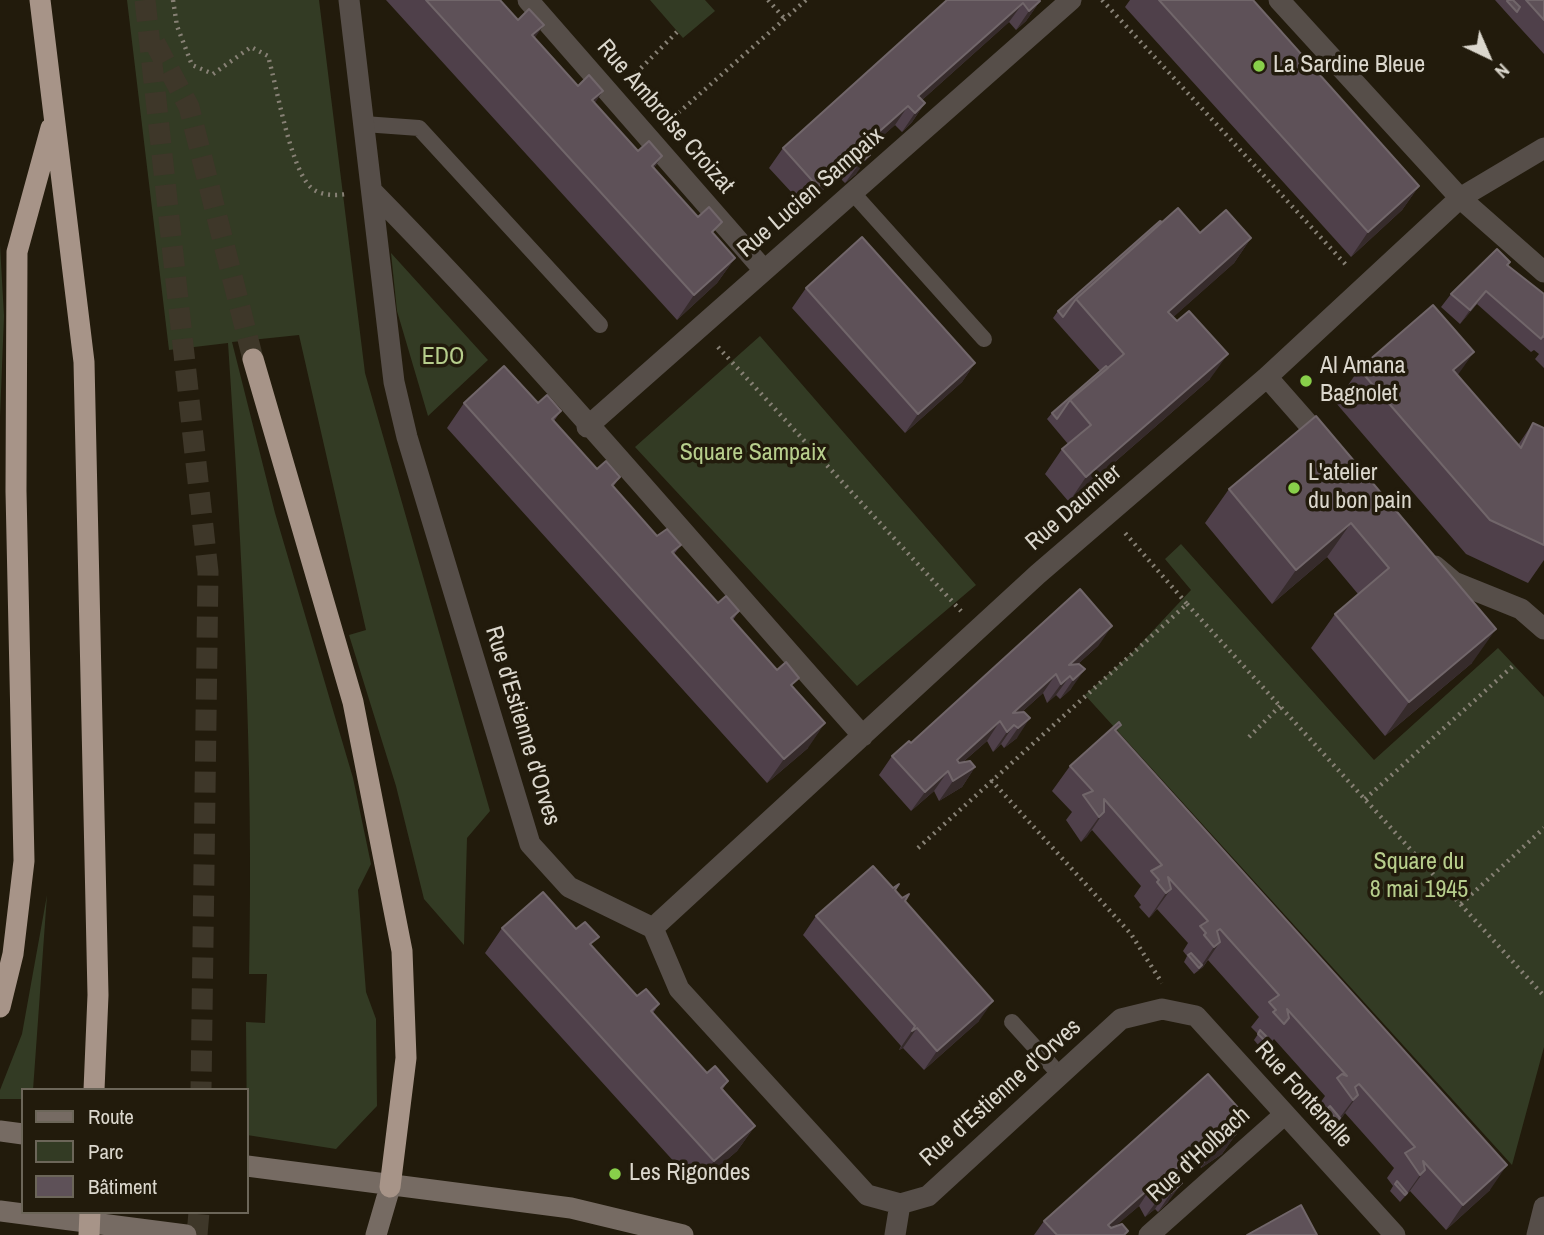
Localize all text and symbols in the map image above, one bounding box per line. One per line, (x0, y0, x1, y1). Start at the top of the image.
north arrow (1453, 21, 1523, 91)
street label: Rue Ambroise Croizat (590, 34, 740, 200)
place label: La Sardine Bleue (1273, 52, 1425, 80)
marker: La Sardine Bleue (1251, 58, 1267, 74)
text: N (1490, 58, 1516, 84)
street label: Rue Lucien Sampaix (732, 122, 890, 264)
park label: EDO (422, 344, 464, 372)
place label: Al Amana Bagnolet (1320, 353, 1405, 409)
marker: Al Amana Bagnolet (1298, 373, 1314, 389)
park label: Square Sampaix (680, 440, 826, 468)
street label: Rue Daumier (1020, 459, 1128, 557)
place label: L'atelier du bon pain (1308, 460, 1412, 516)
marker: L'atelier du bon pain (1286, 480, 1302, 496)
street label: Rue d'Estienne d'Orves (478, 623, 566, 829)
park label: Square du 8 mai 1945 (1370, 849, 1468, 905)
street label: Rue d'Estienne d'Orves (915, 1013, 1087, 1173)
street label: Rue Fontenelle (1248, 1036, 1358, 1154)
legend (21, 1088, 248, 1214)
street label: Rue d'Holbach (1142, 1101, 1256, 1209)
text: Route (88, 1102, 134, 1131)
text: Parc (88, 1137, 123, 1166)
place label: Les Rigondes (629, 1160, 750, 1188)
marker: Les Rigondes (607, 1166, 623, 1182)
text: Bâtiment (88, 1172, 157, 1201)

